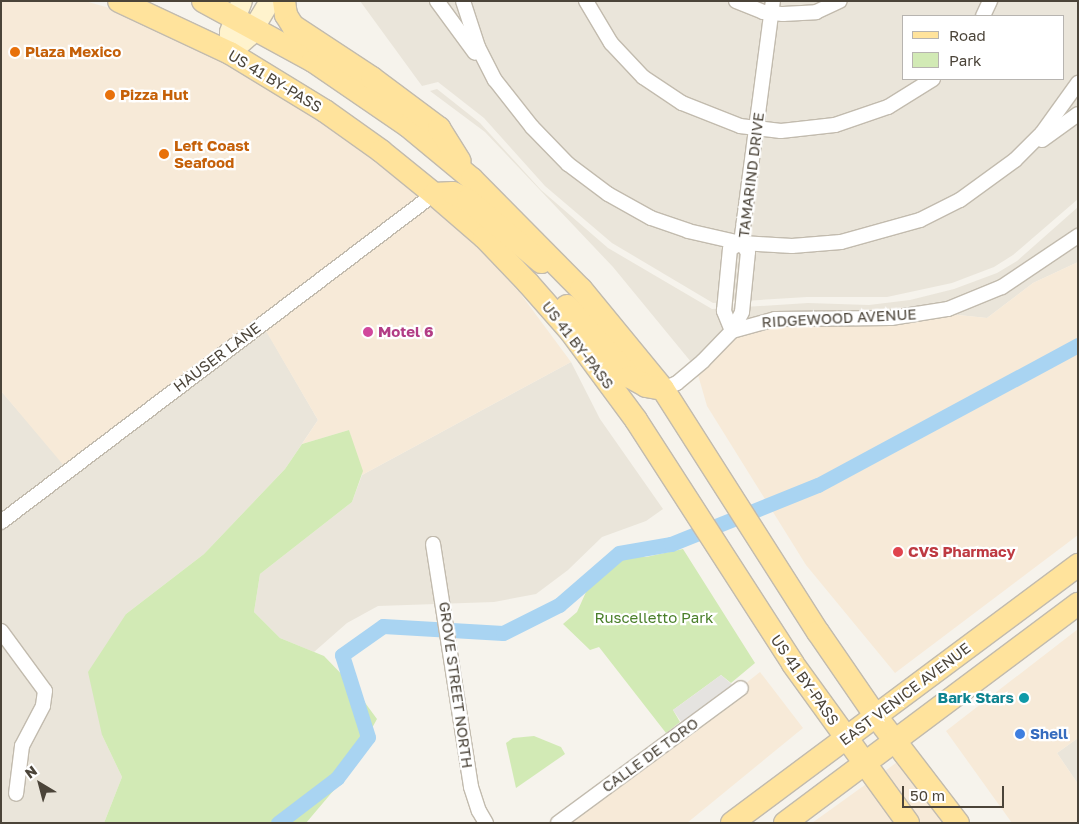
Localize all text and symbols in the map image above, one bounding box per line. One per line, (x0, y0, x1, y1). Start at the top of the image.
legend (902, 15, 1064, 80)
text: Road (949, 26, 986, 44)
place label: Plaza Mexico (25, 43, 121, 61)
marker: Plaza Mexico (9, 46, 21, 58)
street label: US 41 BY-PASS (225, 46, 325, 116)
text: Park (949, 51, 981, 69)
place label: Pizza Hut (120, 86, 188, 104)
marker: Pizza Hut (104, 89, 116, 101)
street label: TAMARIND DRIVE (734, 111, 768, 239)
place label: Left Coast Seafood (174, 136, 250, 171)
marker: Left Coast Seafood (158, 148, 170, 160)
street label: US 41 BY-PASS (538, 298, 618, 392)
street label: RIDGEWOOD AVENUE (761, 305, 917, 331)
street label: HAUSER LANE (170, 318, 264, 396)
place label: Motel 6 (378, 323, 433, 341)
marker: Motel 6 (362, 326, 374, 338)
place label: CVS Pharmacy (908, 543, 1015, 561)
marker: CVS Pharmacy (892, 546, 904, 558)
street label: GROVE STREET NORTH (435, 600, 477, 770)
park label: Ruscelletto Park (594, 609, 714, 627)
street label: US 41 BY-PASS (767, 631, 843, 729)
street label: EAST VENICE AVENUE (836, 639, 974, 749)
place label: Bark Stars (938, 689, 1014, 707)
marker: Bark Stars (1018, 692, 1030, 704)
street label: CALLE DE TORO (598, 714, 702, 796)
place label: Shell (1030, 725, 1068, 743)
marker: Shell (1014, 728, 1026, 740)
north arrow (15, 759, 65, 809)
text: N (21, 762, 40, 782)
scale bar (904, 776, 1006, 808)
text: 50 m (910, 786, 945, 804)

